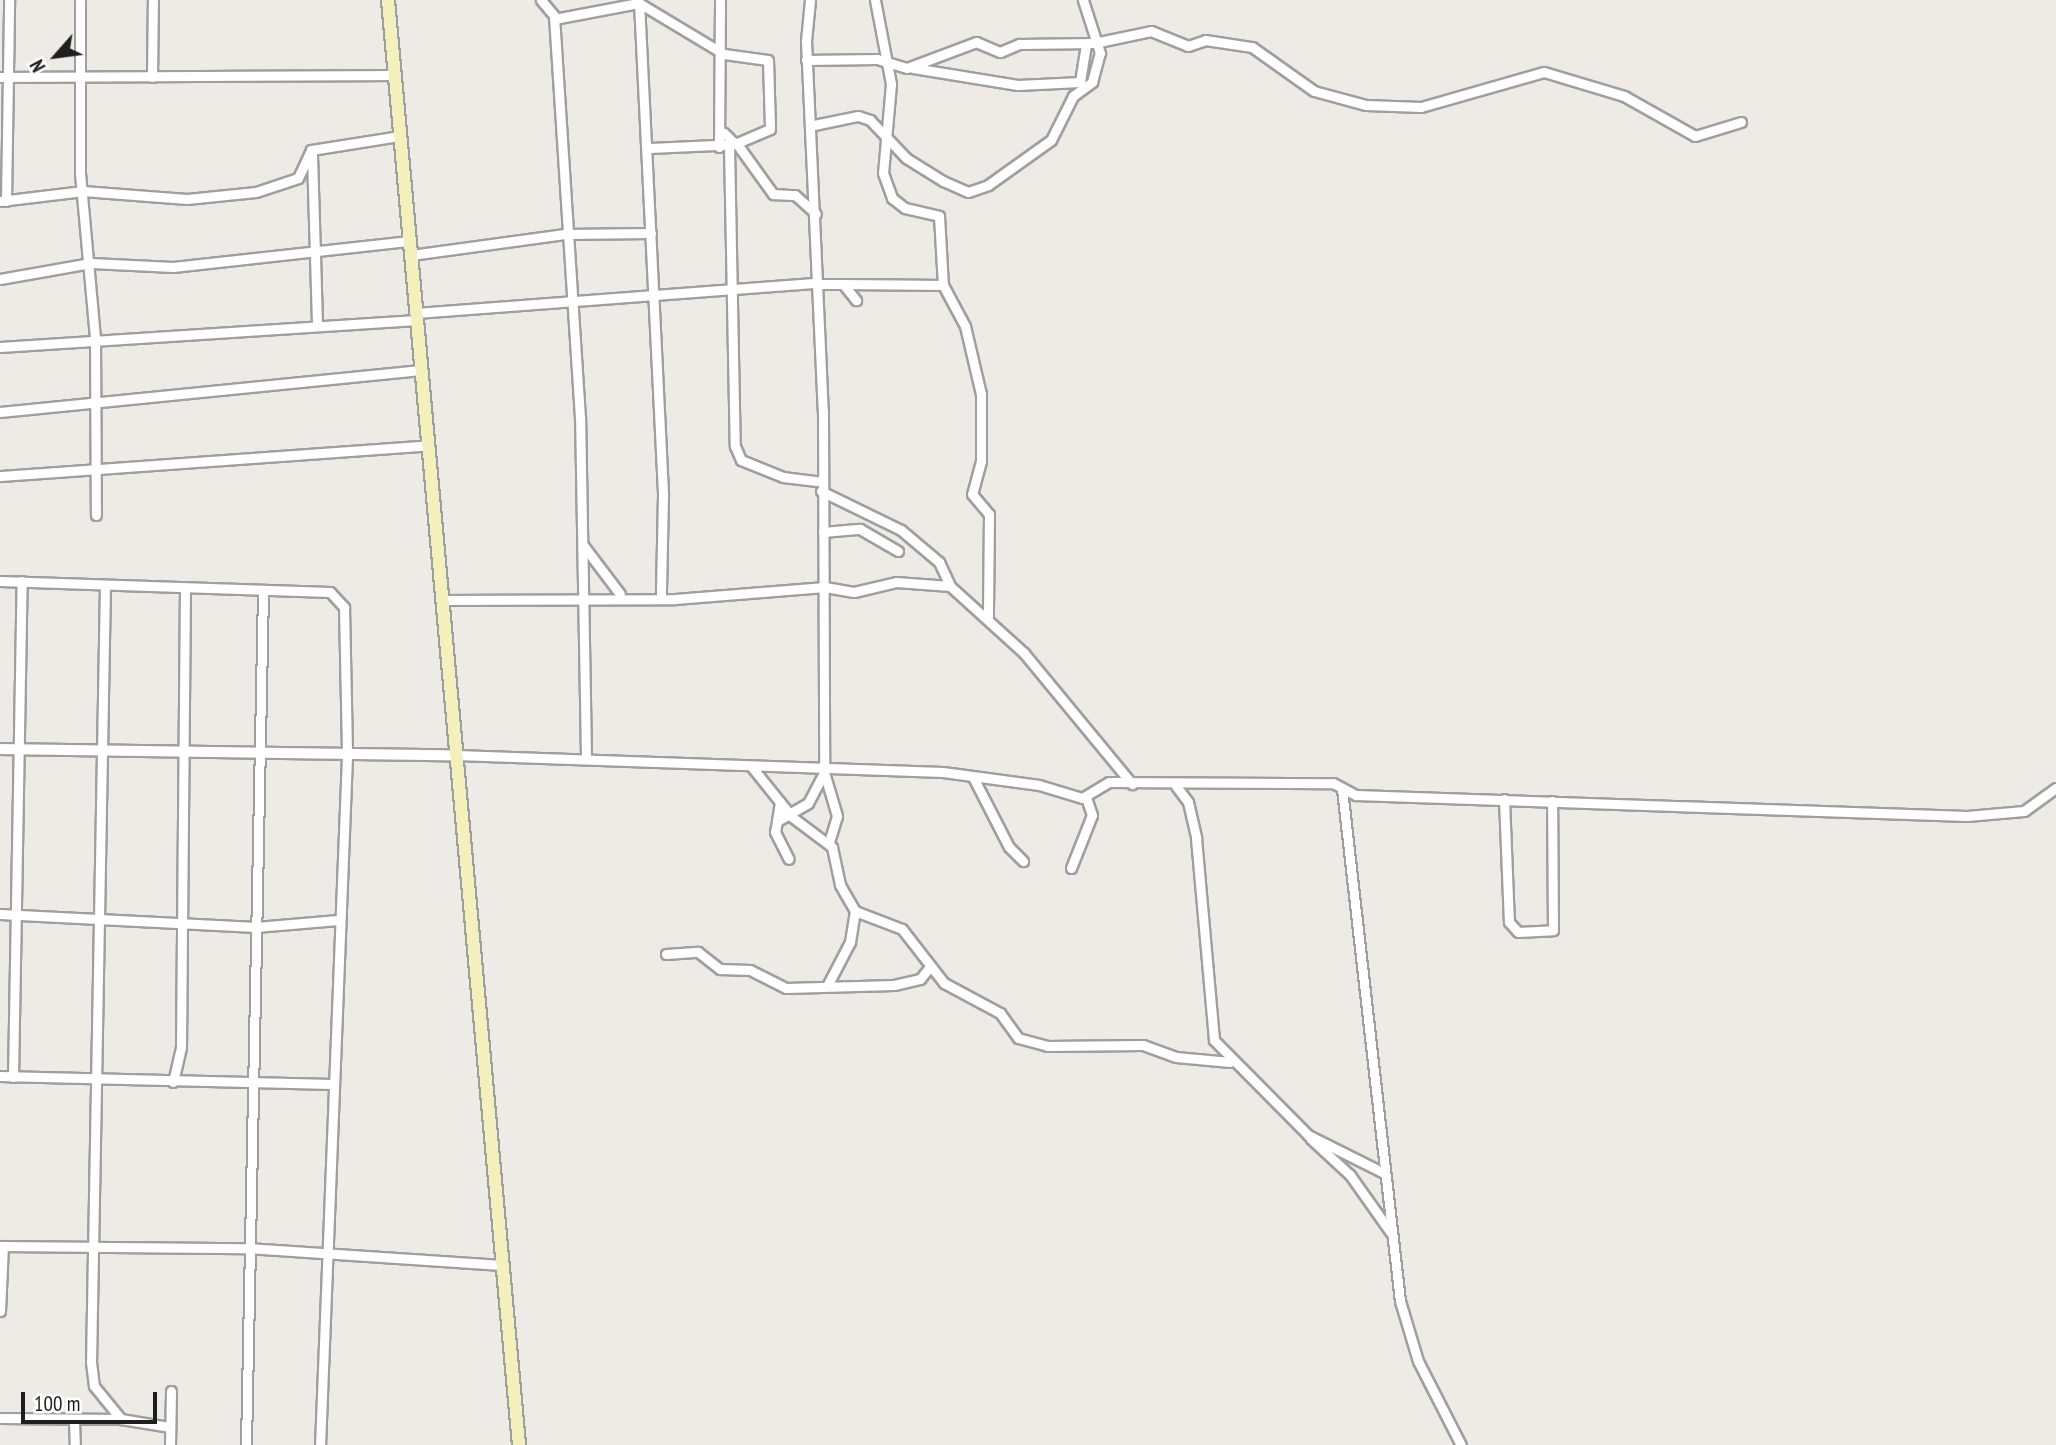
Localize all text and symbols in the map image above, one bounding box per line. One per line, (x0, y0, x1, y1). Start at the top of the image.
north arrow (21, 21, 91, 91)
text: N (24, 56, 50, 76)
scale bar (24, 1378, 161, 1422)
text: 100 m (34, 1390, 80, 1417)

